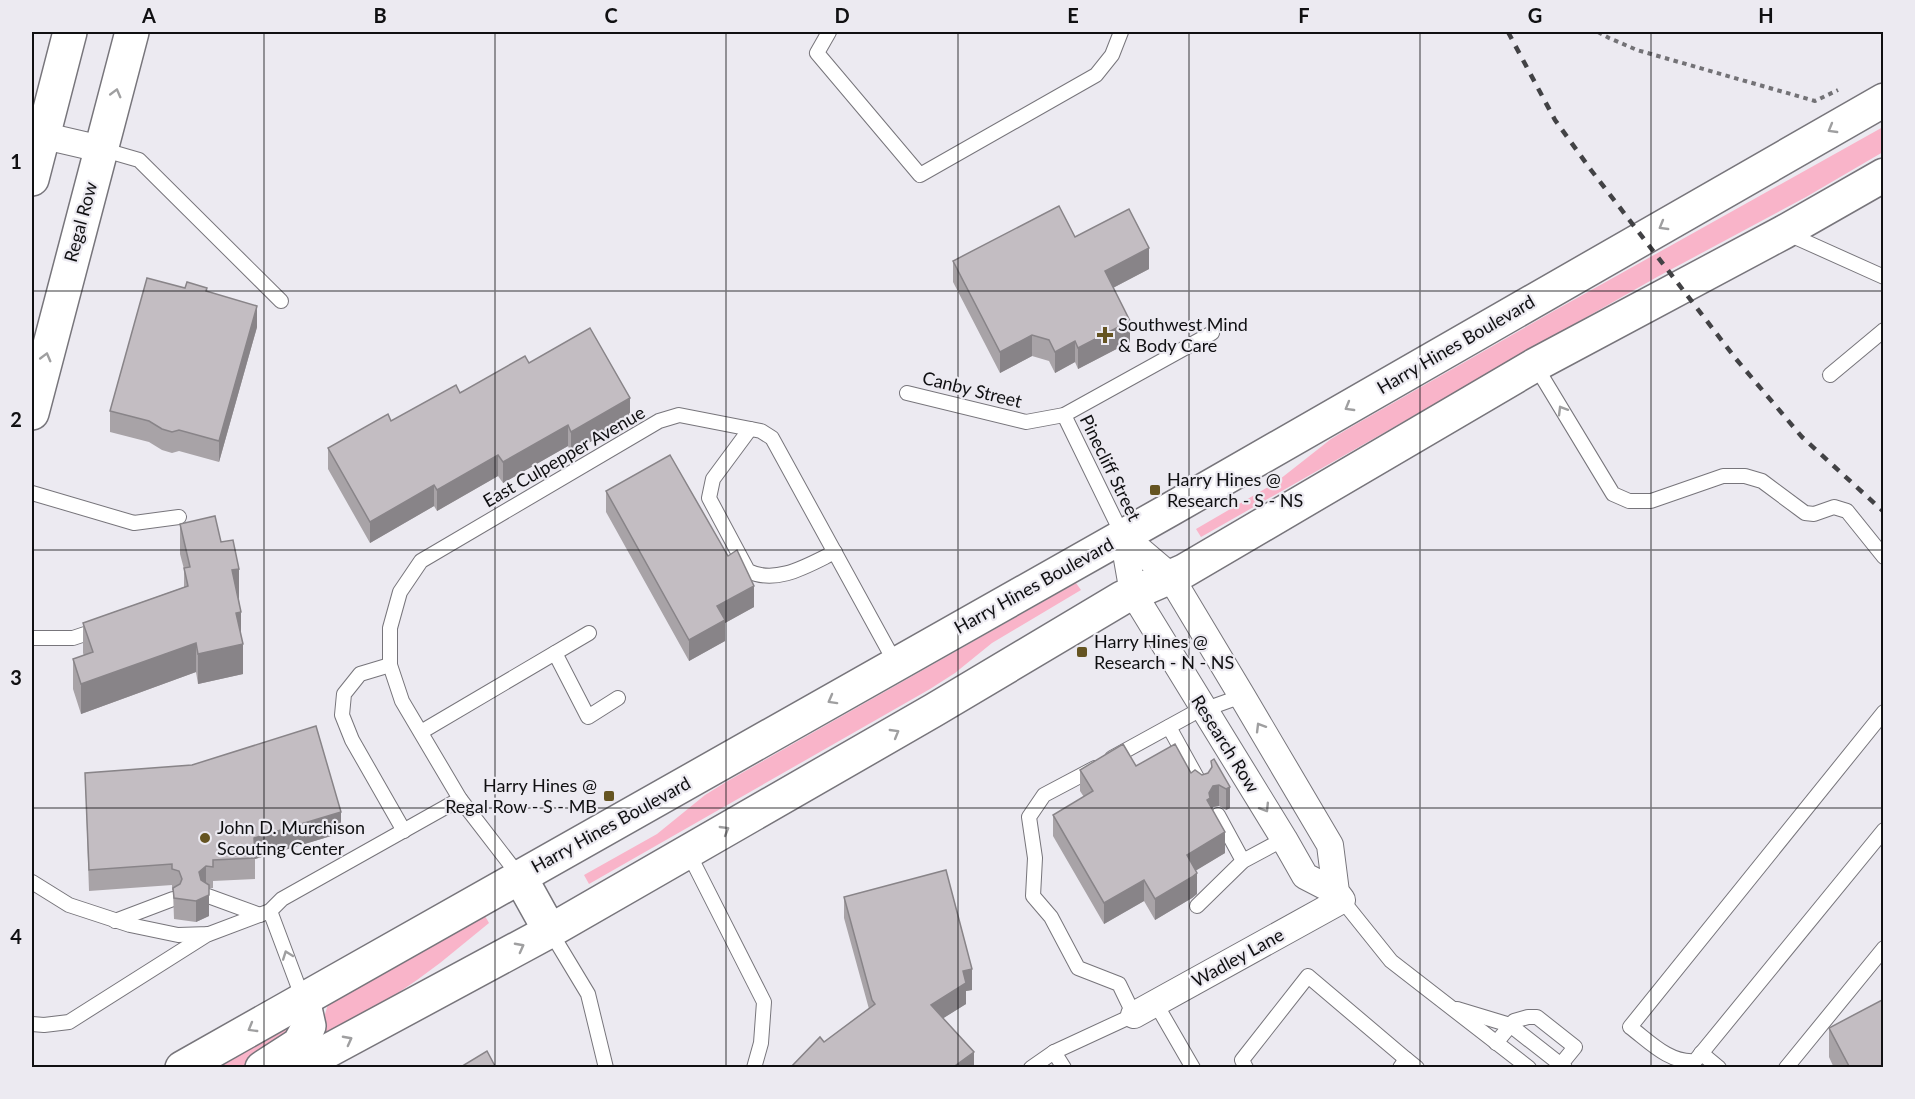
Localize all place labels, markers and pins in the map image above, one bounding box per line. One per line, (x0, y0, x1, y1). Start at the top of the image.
place label: Southwest Mind & Body Care (1118, 313, 1248, 356)
marker: Southwest Mind & Body Care (1096, 326, 1114, 344)
place label: Harry Hines @ Research - S - NS (1167, 468, 1303, 511)
marker: Harry Hines @ Research - S - NS (1148, 483, 1162, 497)
place label: Harry Hines @ Research - N - NS (1094, 630, 1234, 673)
marker: Harry Hines @ Research - N - NS (1075, 645, 1089, 659)
place label: Harry Hines @ Regal Row - S - MB (445, 774, 597, 817)
marker: Harry Hines @ Regal Row - S - MB (602, 789, 616, 803)
place label: John D. Murchison Scouting Center (217, 816, 365, 859)
marker: John D. Murchison Scouting Center (198, 831, 212, 845)

